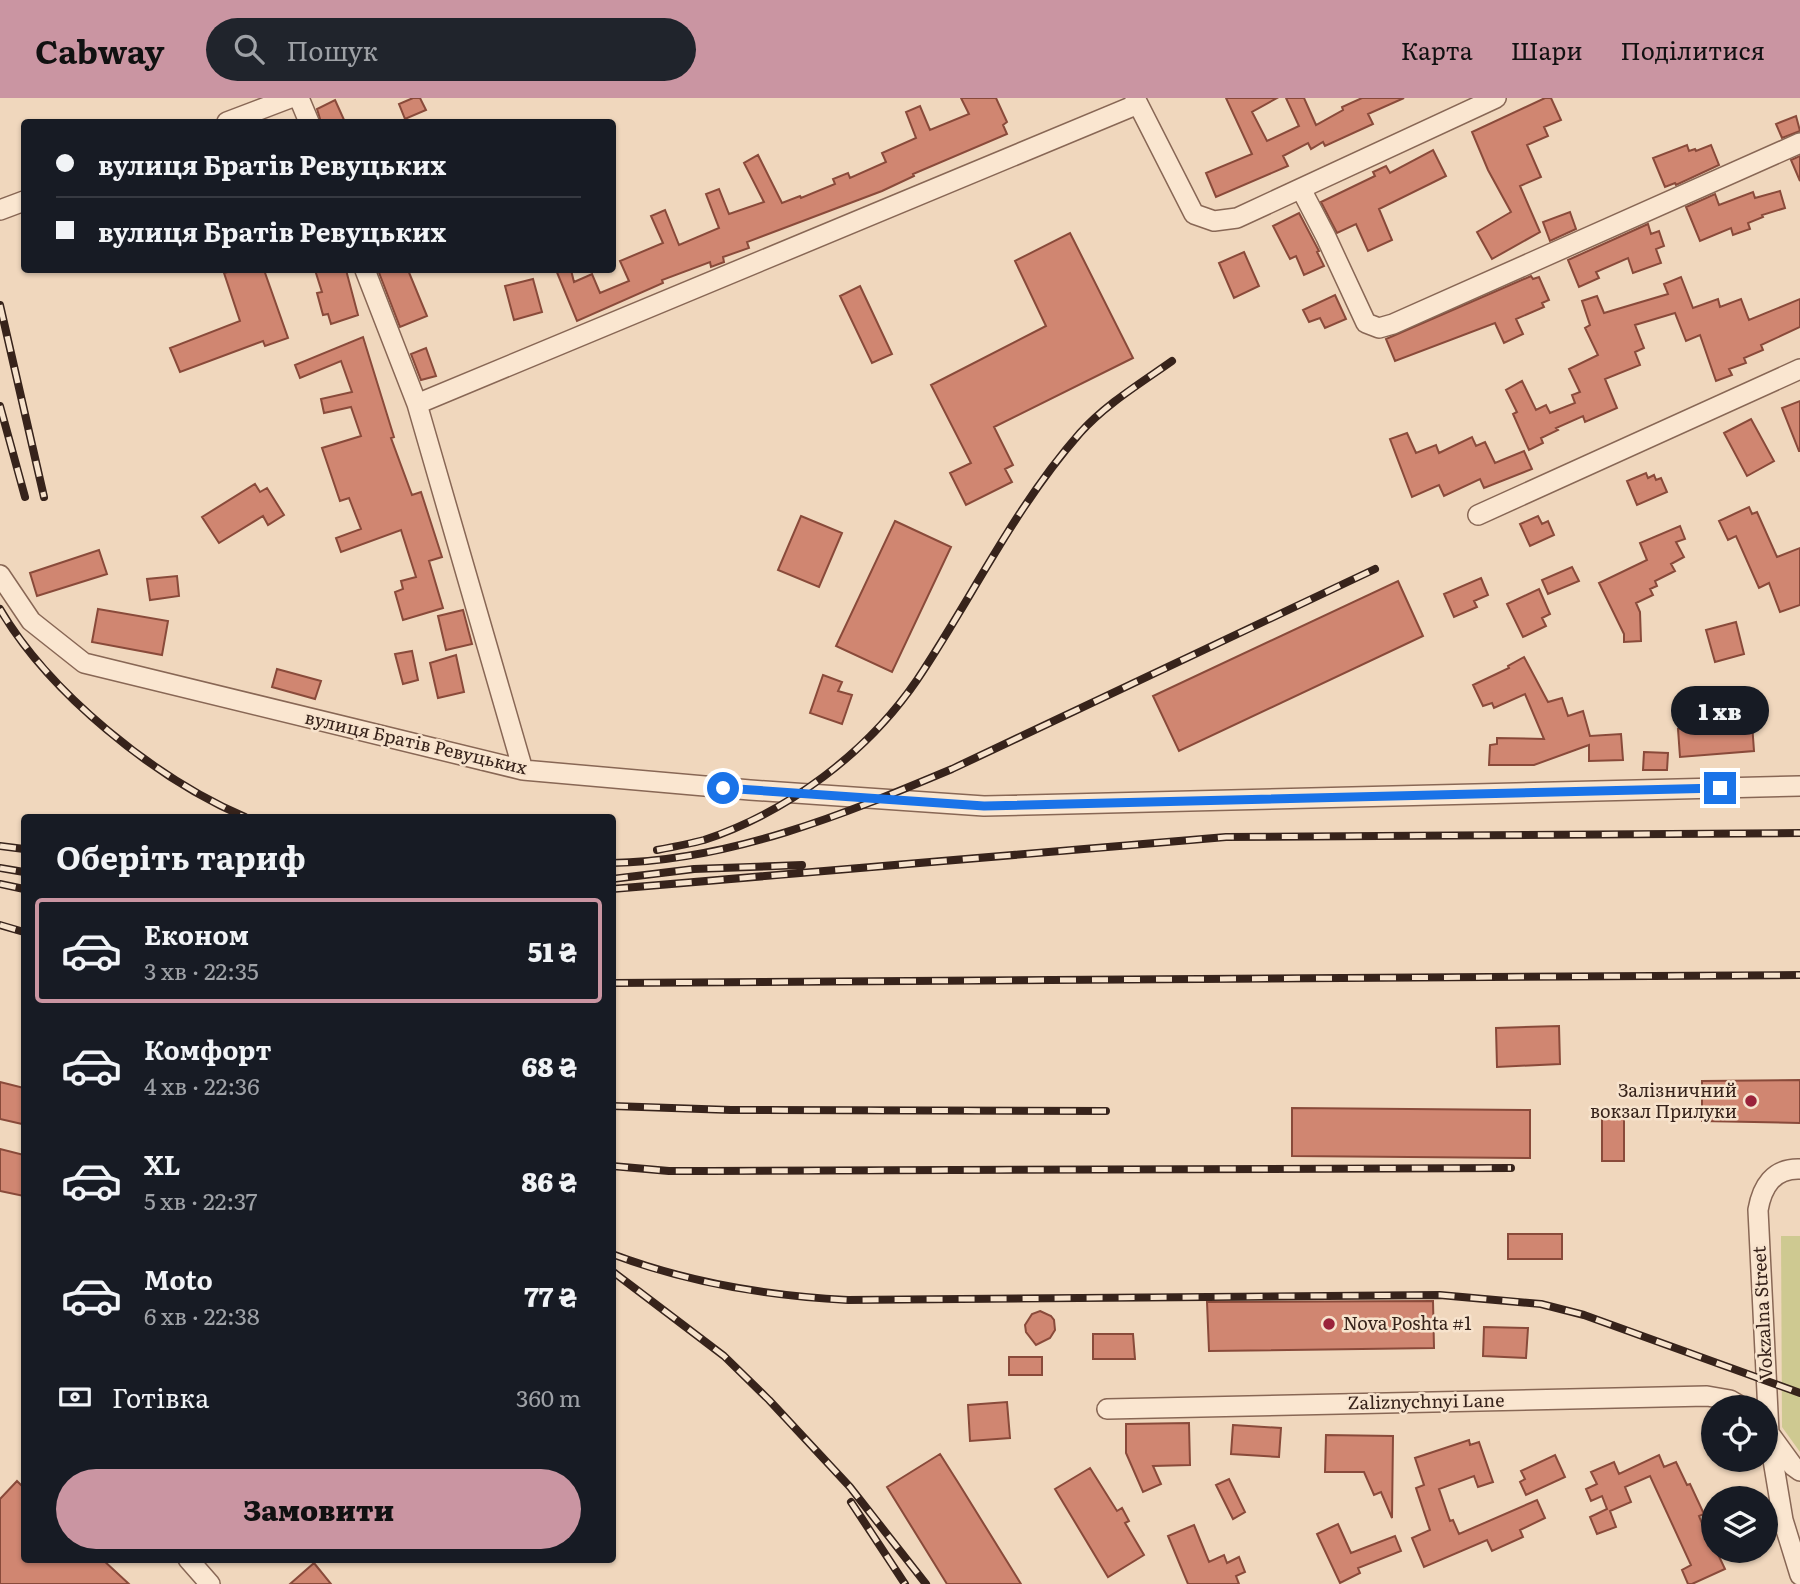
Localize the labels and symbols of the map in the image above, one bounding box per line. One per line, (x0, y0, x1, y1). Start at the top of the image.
callout: 1 хв (1671, 686, 1769, 736)
street label: вулиця Братів Ревуцьких (302, 703, 531, 780)
route start (707, 772, 739, 804)
route end (1704, 772, 1736, 804)
place label: Залізничний вокзал Прилуки (1590, 1076, 1737, 1124)
marker: Залізничний вокзал Прилуки (1743, 1093, 1759, 1109)
street label: Vokzalna Street (1744, 1245, 1778, 1381)
place label: Nova Poshta #1 (1343, 1309, 1472, 1336)
marker: Nova Poshta #1 (1321, 1316, 1337, 1332)
street label: Zaliznychnyi Lane (1347, 1386, 1505, 1415)

